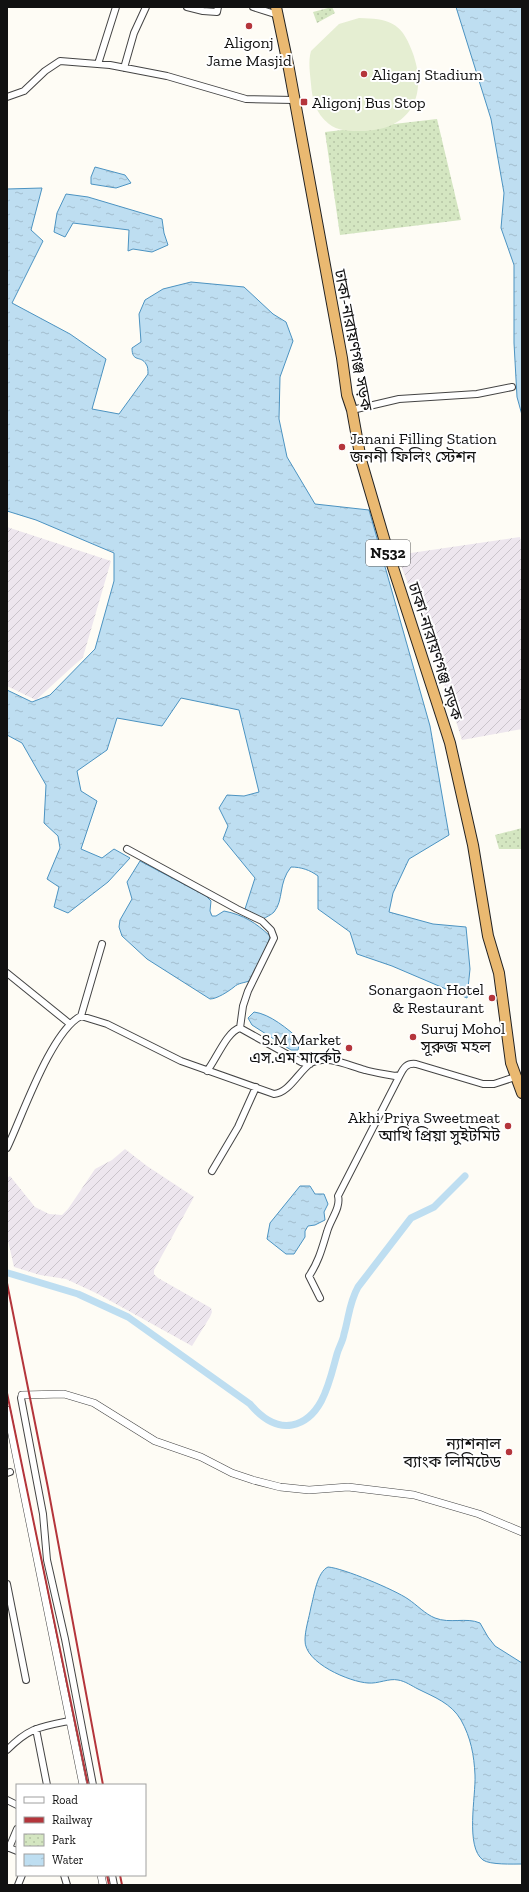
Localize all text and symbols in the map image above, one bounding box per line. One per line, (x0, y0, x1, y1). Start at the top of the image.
marker: Aligonj Jame Masjid (244, 21, 254, 31)
place label: Aligonj Jame Masjid (206, 33, 292, 70)
place label: Aliganj Stadium (372, 65, 483, 84)
marker: Aliganj Stadium (359, 69, 369, 79)
place label: Aligonj Bus Stop (312, 93, 426, 112)
marker: Aligonj Bus Stop (299, 97, 309, 107)
street label: ঢাকা-নারায়ণগঞ্জ সড়ক (330, 267, 377, 414)
place label: Janani Filling Station জননী ফিলিং স্টেশন (349, 429, 498, 466)
marker: Janani Filling Station জননী ফিলিং স্টেশন (337, 442, 347, 452)
road number: N532 (366, 540, 410, 566)
street label: ঢাকা-নারায়ণগঞ্জ সড়ক (404, 579, 467, 724)
place label: Sonargaon Hotel & Restaurant (369, 980, 484, 1017)
marker: Sonargaon Hotel & Restaurant (487, 993, 497, 1003)
place label: Suruj Mohol সূরুজ মহল (420, 1019, 505, 1056)
place label: S.M Market এস.এম মার্কেট (249, 1030, 341, 1067)
marker: Suruj Mohol সূরুজ মহল (408, 1032, 418, 1042)
marker: S.M Market এস.এম মার্কেট (344, 1043, 354, 1053)
place label: Akhi Priya Sweetmeat আখি প্রিয়া সুইটমিট (348, 1108, 500, 1145)
marker: Akhi Priya Sweetmeat আখি প্রিয়া সুইটমিট (503, 1121, 513, 1131)
place label: ন্যাশনাল ব্যাংক লিমিটেড (402, 1434, 502, 1471)
marker: ন্যাশনাল ব্যাংক লিমিটেড (504, 1447, 514, 1457)
legend (16, 1784, 146, 1876)
text: Road (52, 1793, 78, 1807)
text: Railway (52, 1813, 93, 1827)
text: Park (52, 1833, 77, 1847)
text: Water (52, 1853, 84, 1867)

